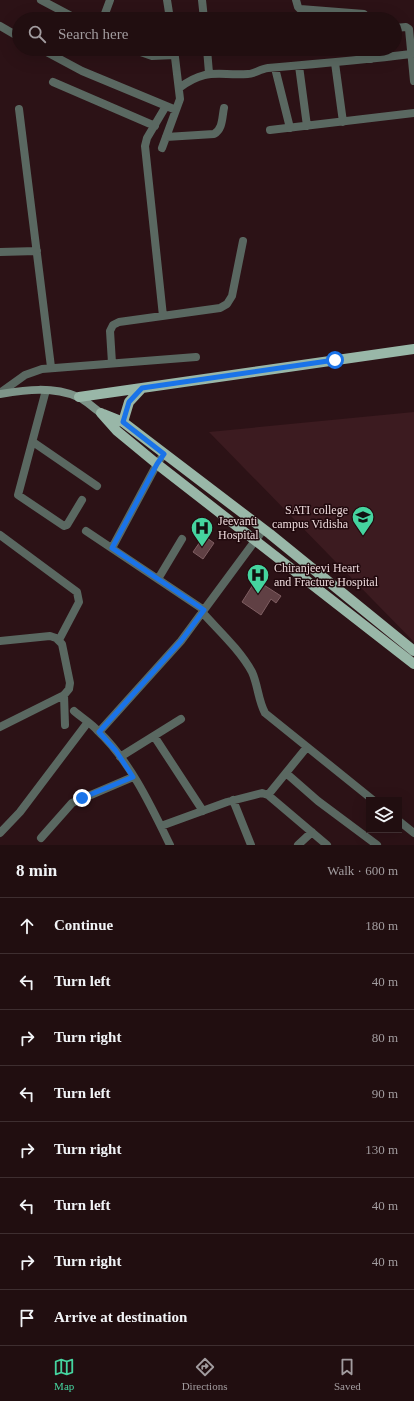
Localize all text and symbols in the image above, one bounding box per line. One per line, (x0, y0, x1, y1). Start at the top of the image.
search box (12, 12, 402, 56)
icon: search (26, 23, 48, 45)
text: Search here (58, 26, 128, 42)
route start (326, 351, 344, 369)
place label: SATI college campus Vidisha (272, 503, 349, 531)
school or university icon: SATI college campus Vidisha (350, 504, 376, 537)
place label: Jeevanti Hospital (218, 514, 259, 542)
hospital icon: Jeevanti Hospital (189, 515, 215, 548)
place label: Chiranjeevi Heart and Fracture Hospital (274, 561, 379, 589)
hospital icon: Chiranjeevi Heart and Fracture Hospital (245, 562, 271, 595)
route end (73, 789, 91, 807)
map controls (366, 797, 402, 833)
button: layers (366, 797, 402, 833)
text: 8 min (16, 861, 57, 880)
text: Walk · 600 m (327, 863, 398, 878)
icon: ahead (16, 915, 38, 937)
text: Continue (54, 917, 113, 933)
text: 180 m (365, 918, 398, 933)
icon: left (16, 971, 38, 993)
text: Turn left (54, 973, 111, 989)
text: 40 m (372, 974, 398, 989)
icon: right (16, 1027, 38, 1049)
text: Turn right (54, 1029, 121, 1045)
text: 80 m (372, 1030, 398, 1045)
icon: left (16, 1083, 38, 1105)
text: Turn left (54, 1085, 111, 1101)
text: 90 m (372, 1086, 398, 1101)
icon: right (16, 1139, 38, 1161)
text: Turn right (54, 1141, 121, 1157)
text: 130 m (365, 1142, 398, 1157)
icon: left (16, 1195, 38, 1217)
text: Turn left (54, 1197, 111, 1213)
text: 40 m (372, 1198, 398, 1213)
icon: right (16, 1251, 38, 1273)
text: Turn right (54, 1253, 121, 1269)
text: 40 m (372, 1254, 398, 1269)
icon: arrive (16, 1307, 38, 1329)
text: Arrive at destination (54, 1309, 187, 1325)
tab: Map (53, 1356, 75, 1392)
tab: Directions (182, 1356, 227, 1392)
tab: Saved (334, 1356, 361, 1392)

